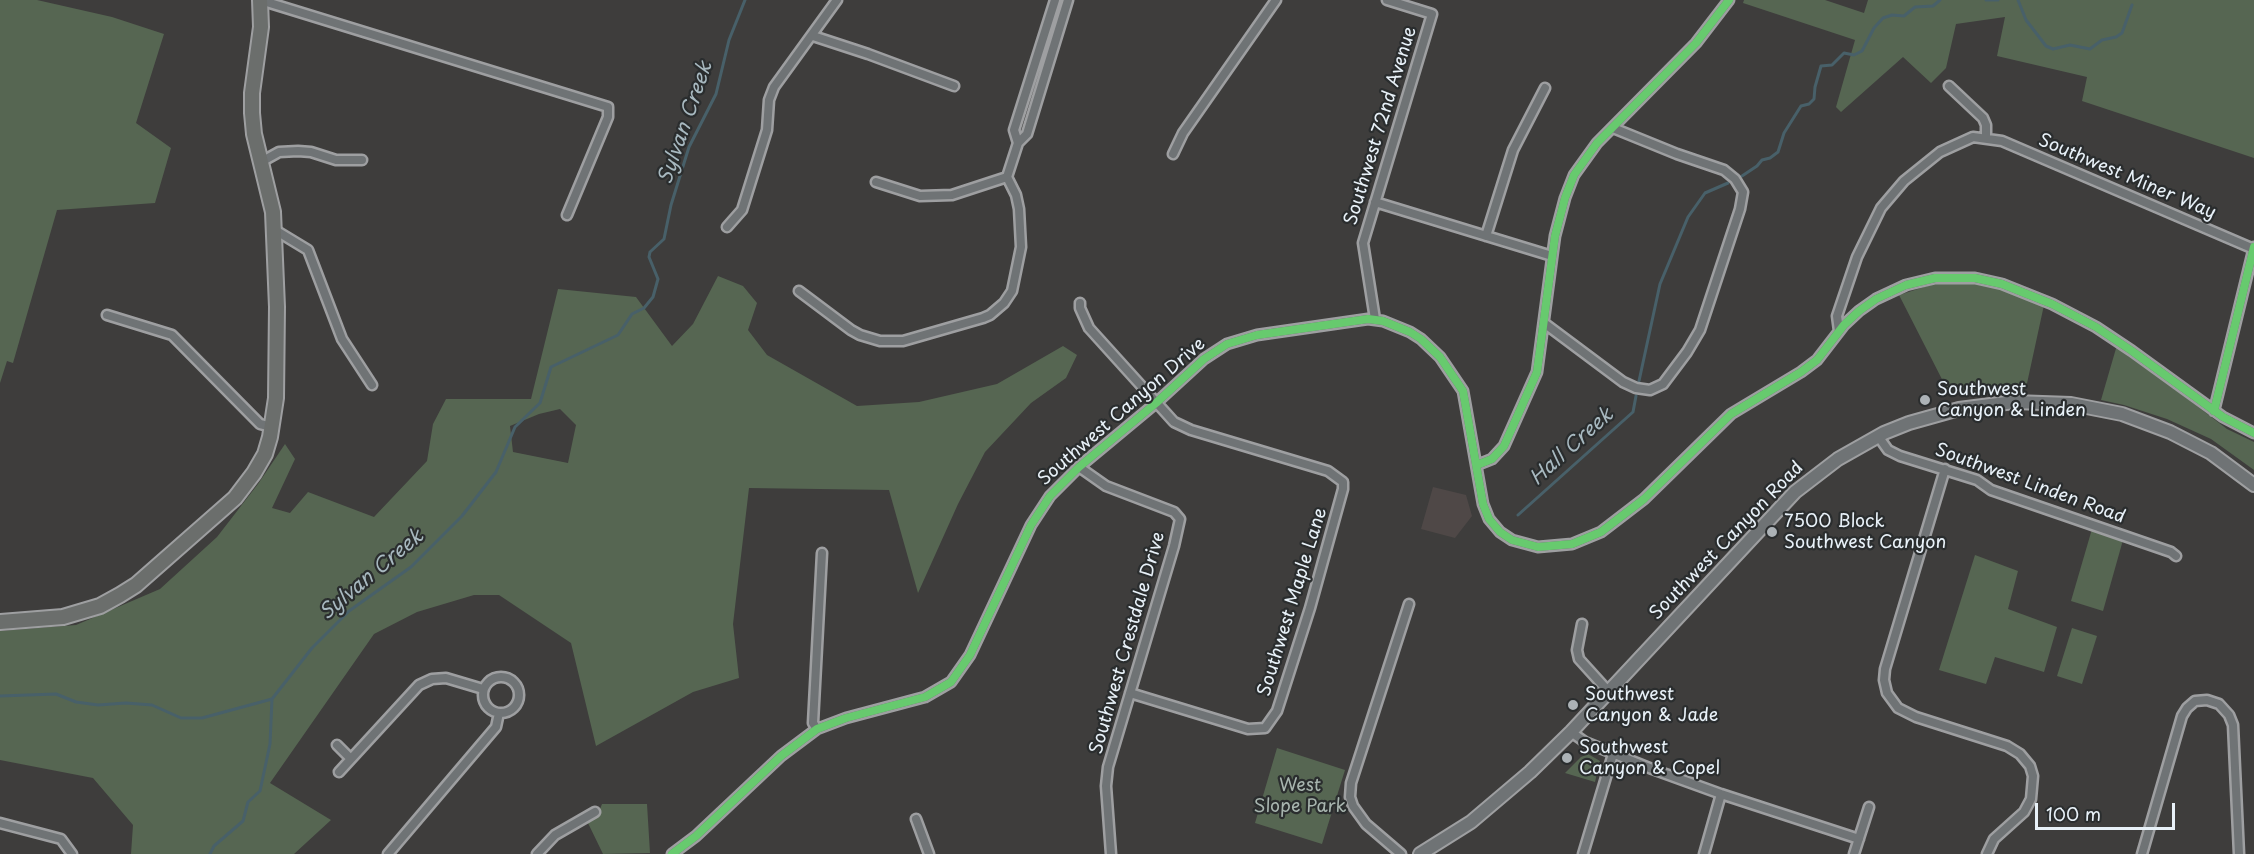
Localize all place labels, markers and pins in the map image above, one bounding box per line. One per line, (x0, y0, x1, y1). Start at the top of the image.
place label: Southwest Canyon & Linden (1937, 379, 2086, 422)
marker: Southwest Canyon & Linden (1918, 393, 1932, 407)
place label: 7500 Block Southwest Canyon (1784, 511, 1946, 554)
marker: 7500 Block Southwest Canyon (1765, 525, 1779, 539)
place label: Southwest Canyon & Jade (1585, 684, 1718, 726)
marker: Southwest Canyon & Jade (1566, 698, 1580, 712)
place label: Southwest Canyon & Copel (1579, 737, 1720, 780)
marker: Southwest Canyon & Copel (1560, 751, 1574, 765)

